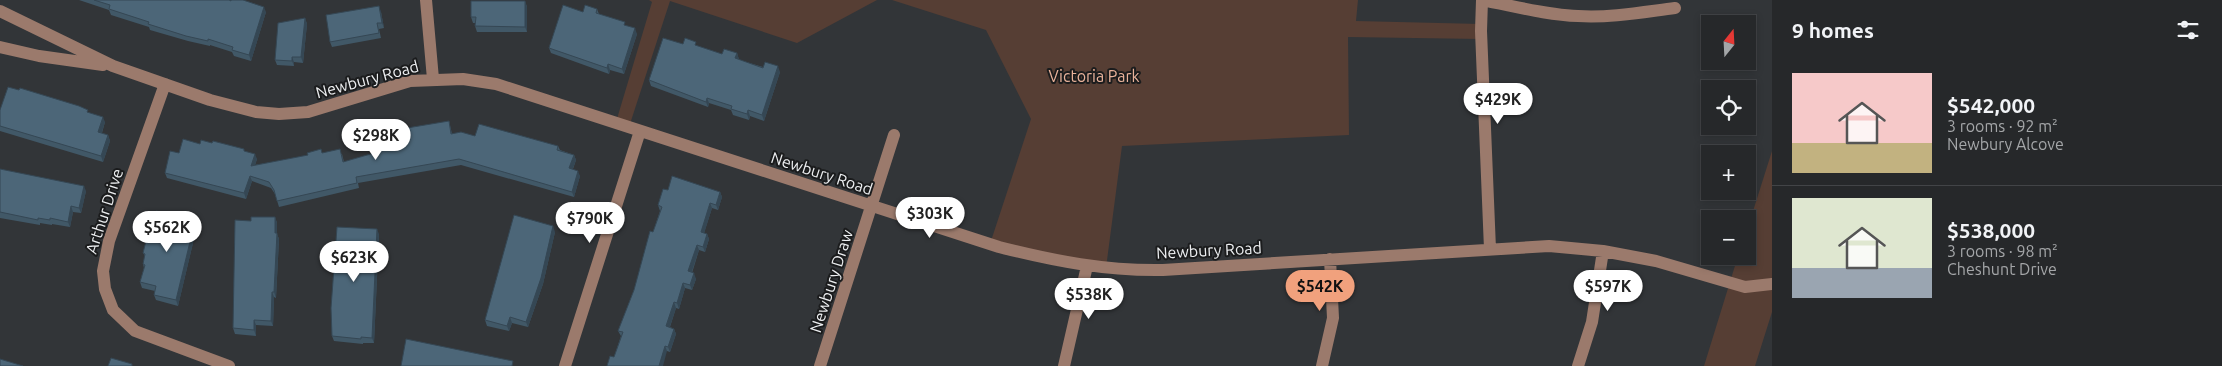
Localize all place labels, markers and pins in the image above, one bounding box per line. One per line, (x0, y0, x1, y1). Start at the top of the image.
pin: $429K (1463, 82, 1533, 125)
pin: $298K (341, 119, 411, 161)
pin: $303K (895, 196, 965, 239)
pin: $790K (555, 202, 625, 244)
pin: $562K (132, 210, 202, 253)
pin: $623K (319, 240, 389, 283)
pin: $542K (1285, 270, 1355, 312)
pin: $597K (1573, 270, 1643, 312)
pin: $538K (1054, 278, 1124, 320)

